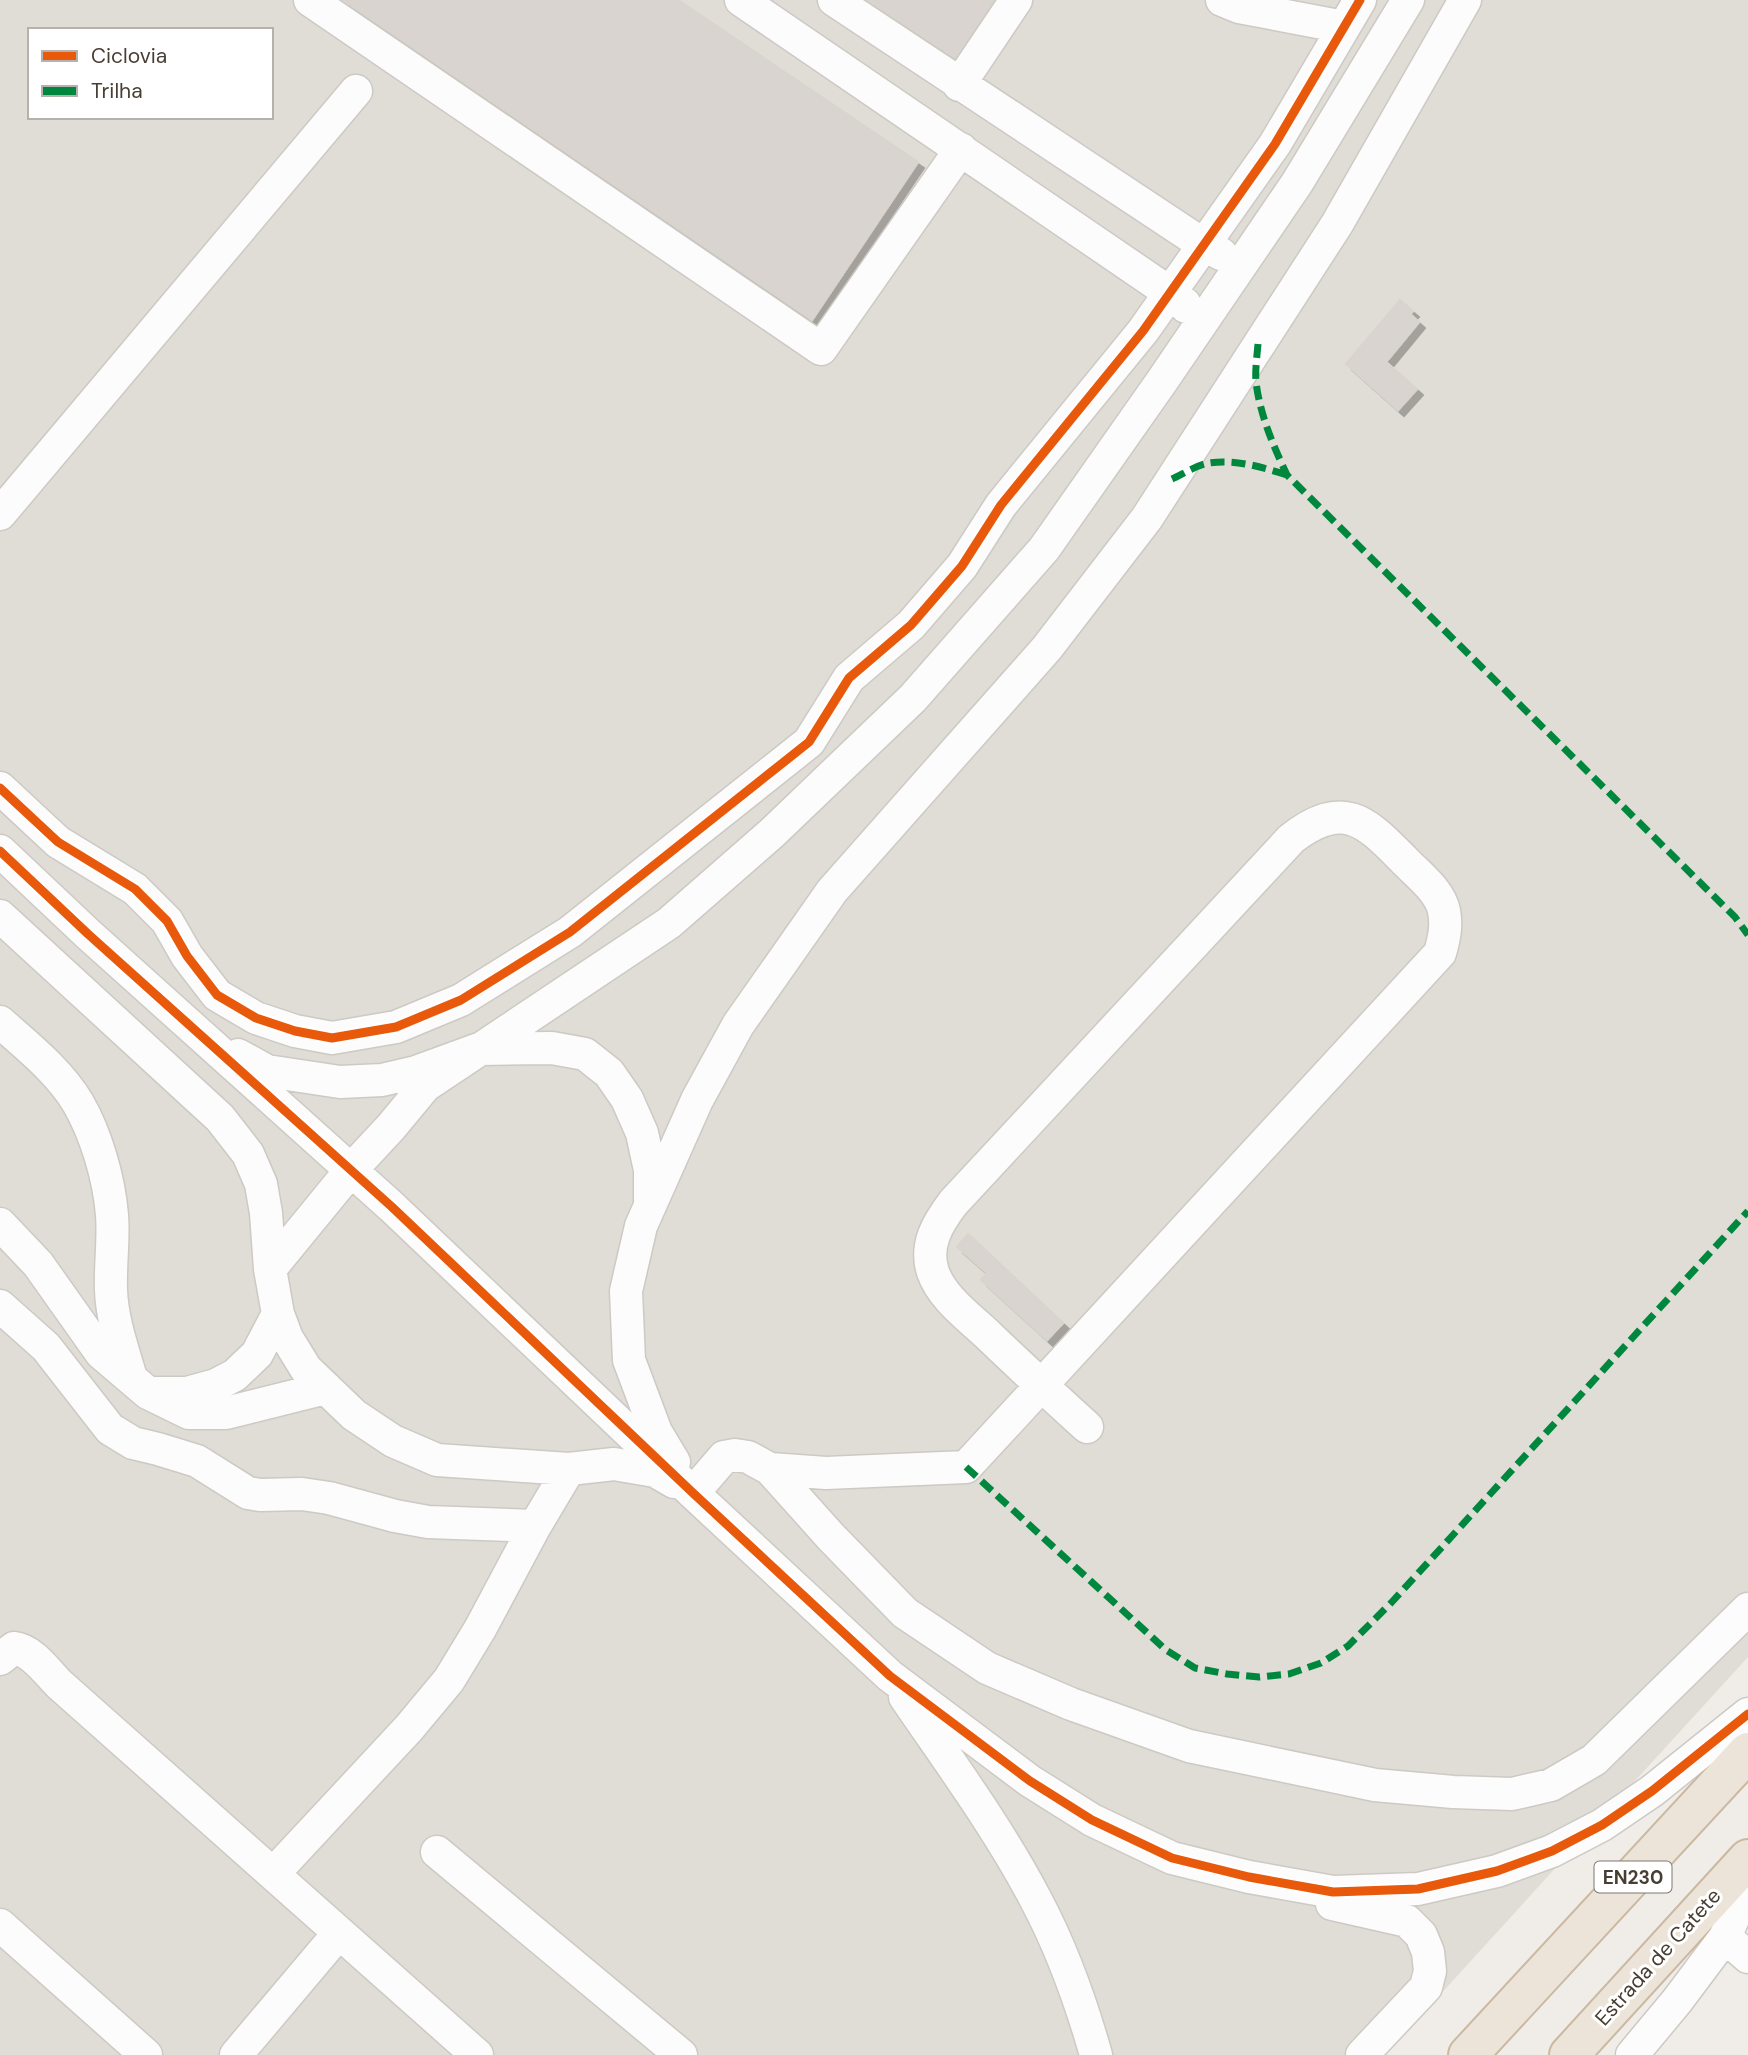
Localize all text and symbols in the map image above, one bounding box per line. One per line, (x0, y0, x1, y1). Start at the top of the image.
legend (28, 28, 273, 119)
text: Ciclovia (91, 42, 167, 70)
text: Trilha (91, 77, 143, 105)
road number: EN230 (1594, 1862, 1672, 1893)
street label: Estrada de Catete (1589, 1882, 1727, 2032)

